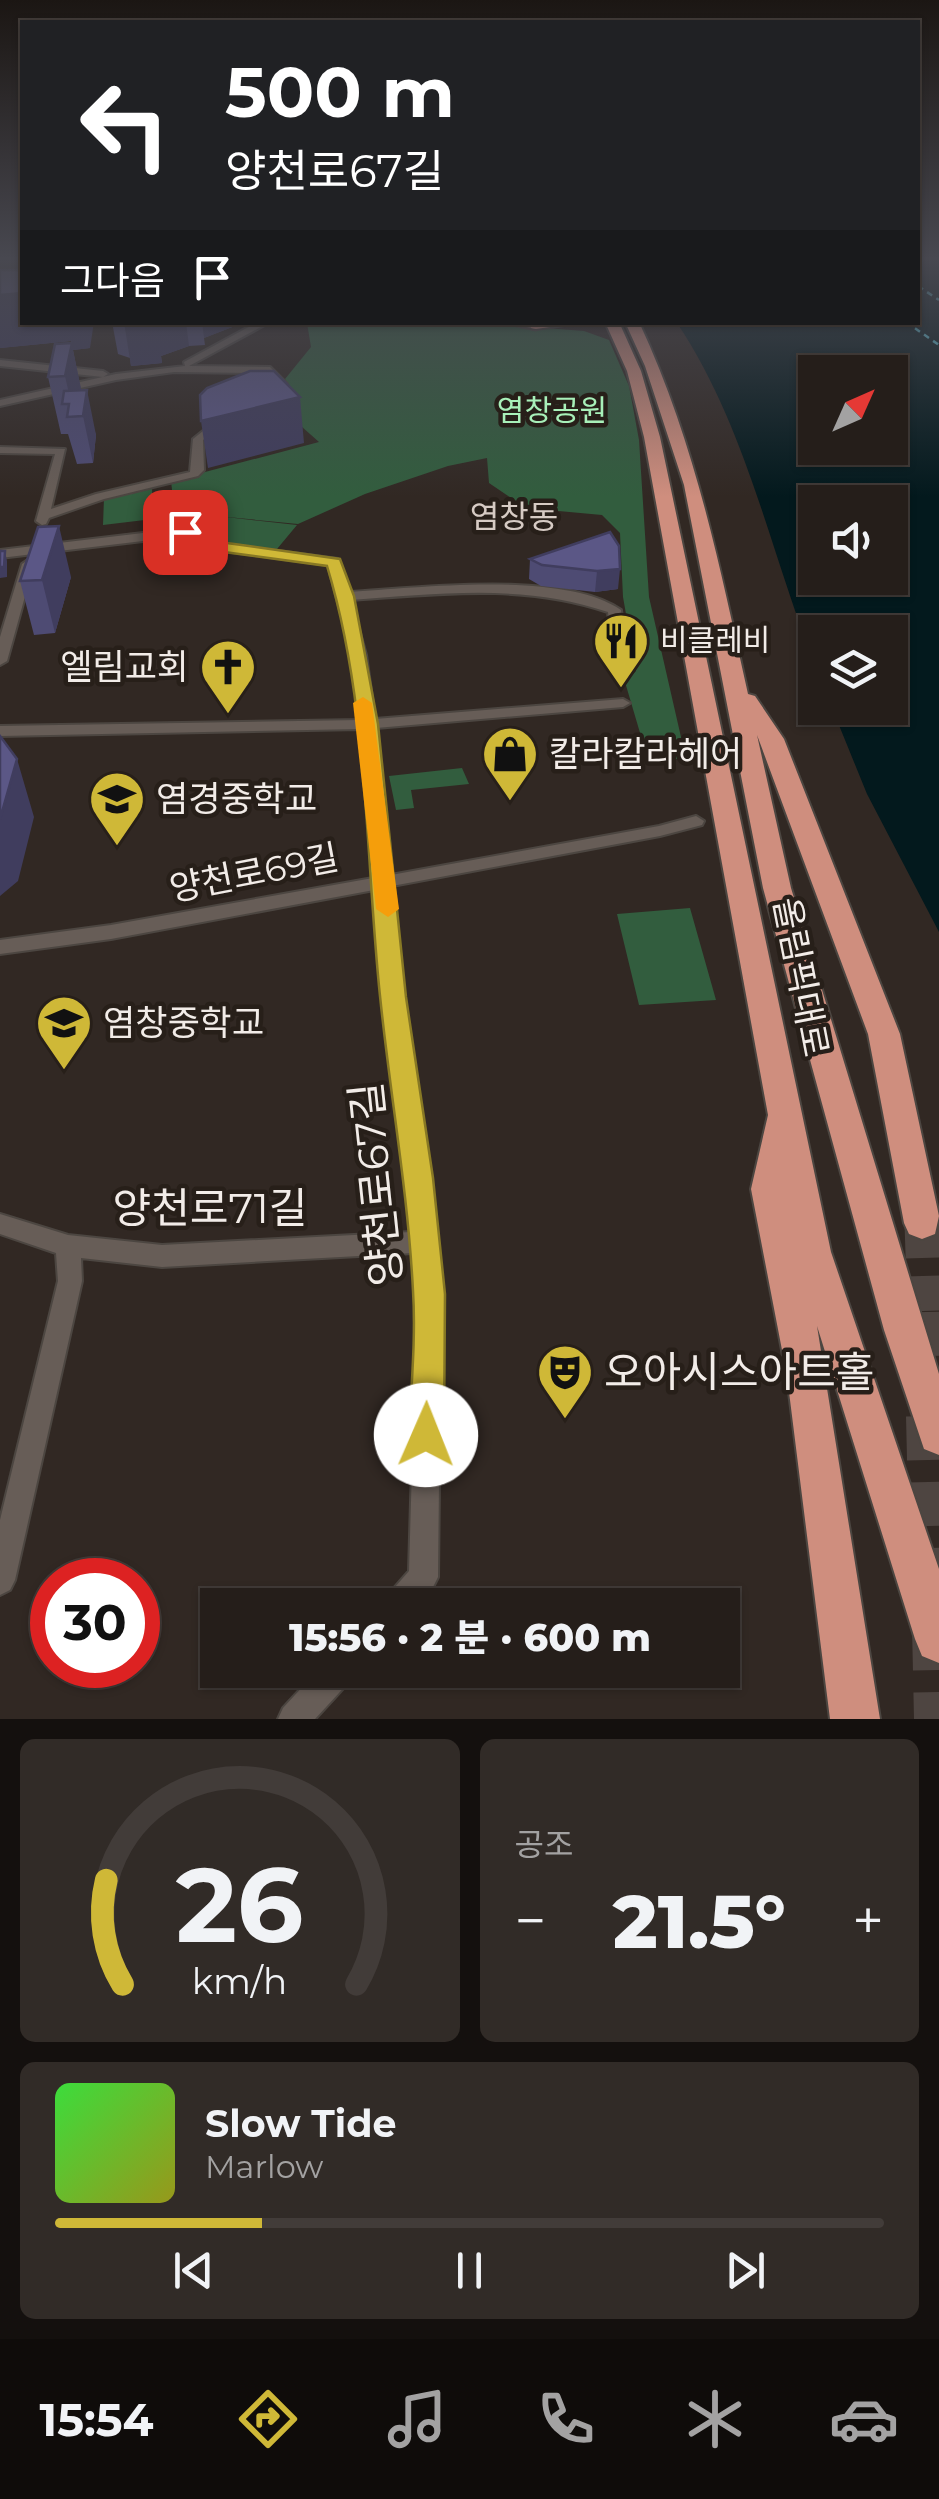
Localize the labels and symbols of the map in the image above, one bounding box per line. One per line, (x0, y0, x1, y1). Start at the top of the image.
north arrow (798, 355, 908, 465)
park label: 염창공원 (497, 392, 607, 429)
pin (143, 490, 228, 575)
district label: 염창동 (470, 497, 558, 536)
restaurant icon: 비클레비 (591, 611, 651, 690)
place label: 비클레비 (660, 622, 770, 659)
church icon: 엘림교회 (198, 637, 258, 716)
place label: 엘림교회 (60, 645, 189, 688)
shop icon: 칼라칼라헤어 (480, 724, 540, 803)
place label: 칼라칼라헤어 (549, 732, 742, 775)
school or university icon: 염경중학교 (87, 769, 147, 848)
place label: 염경중학교 (156, 777, 317, 820)
street label: 양천로69길 (166, 835, 342, 910)
street label: 올림픽대로 (765, 894, 838, 1060)
school or university icon: 염창중학교 (34, 993, 94, 1072)
place label: 염창중학교 (103, 1001, 264, 1044)
street label: 양천로67길 (339, 1080, 413, 1288)
street label: 양천로71길 (113, 1182, 307, 1234)
theatre icon: 오아시스아트홀 (535, 1342, 595, 1421)
place label: 오아시스아트홀 (604, 1346, 874, 1398)
position arrow (374, 1383, 478, 1487)
speed limit sign: 30 (30, 1558, 160, 1688)

